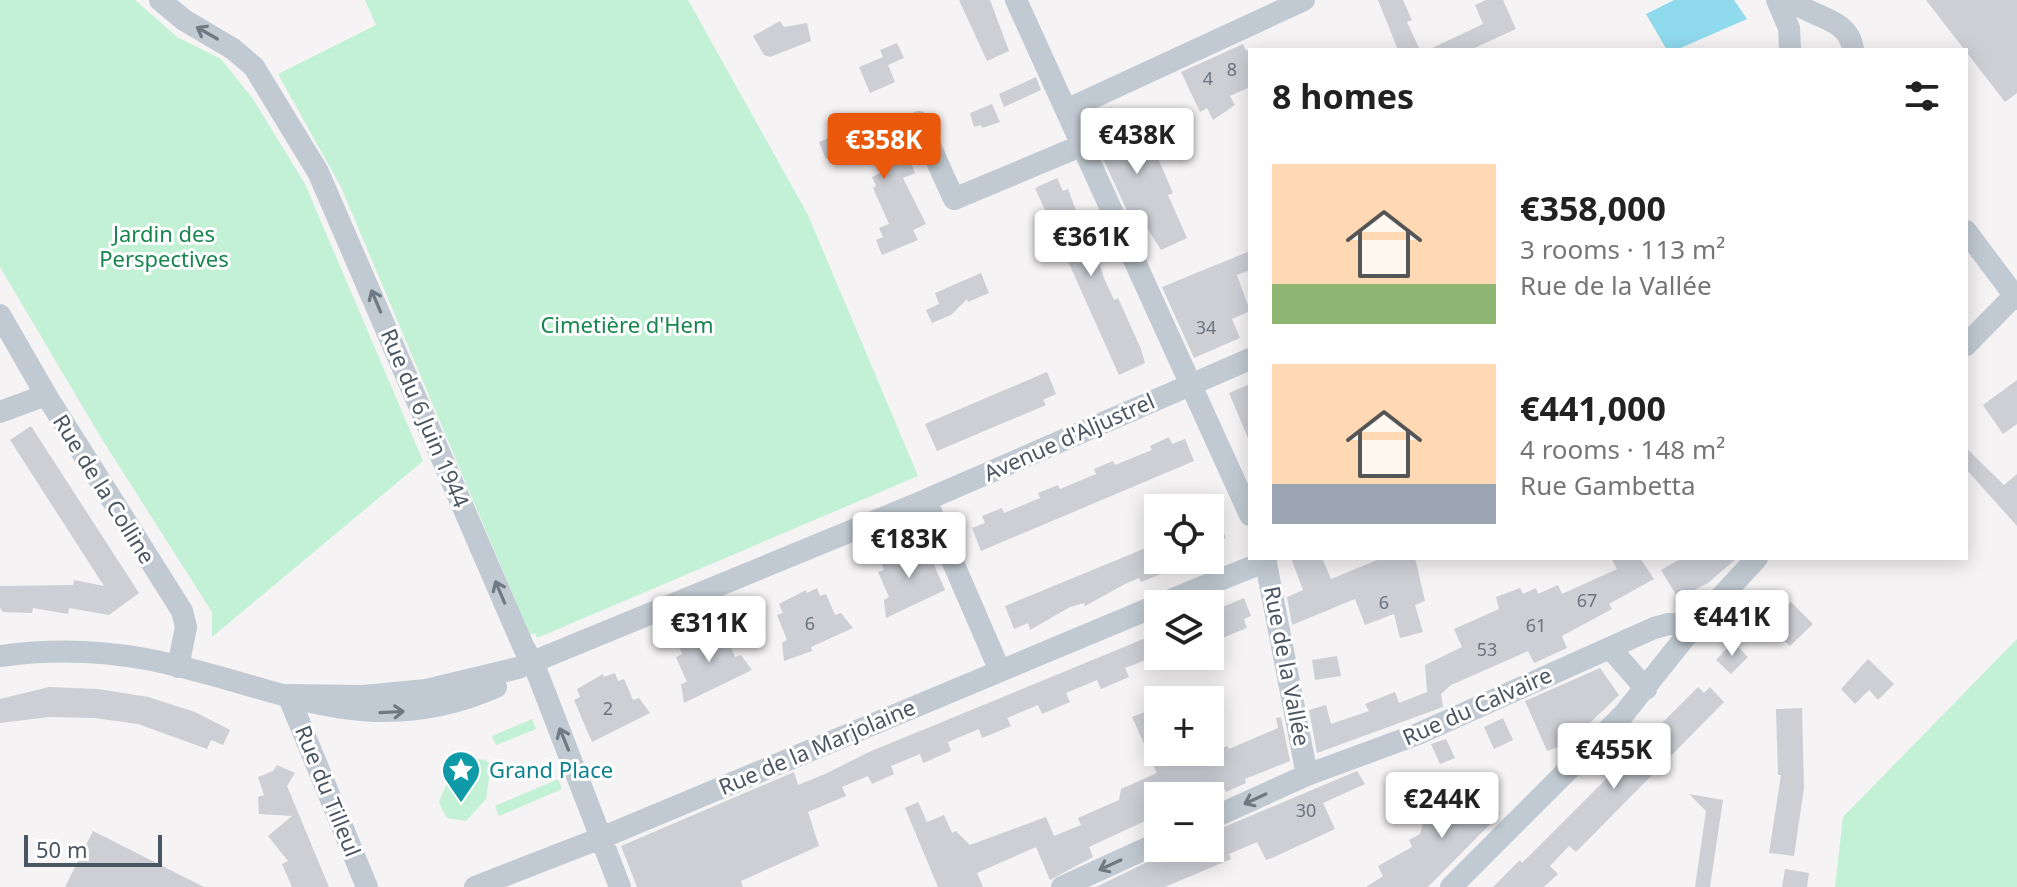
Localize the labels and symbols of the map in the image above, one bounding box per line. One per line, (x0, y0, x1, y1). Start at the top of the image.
one-way arrow (196, 25, 219, 41)
house number: 8 (1227, 57, 1237, 81)
house number: 4 (1203, 66, 1213, 90)
pin: €438K (1081, 108, 1193, 176)
pin: €358K (828, 113, 940, 181)
pin: €361K (1035, 210, 1147, 278)
park label: Jardin des Perspectives (99, 218, 229, 273)
one-way arrow (367, 289, 382, 314)
park label: Cimetière d'Hem (540, 309, 714, 339)
house number: 34 (1196, 315, 1216, 339)
street label: Rue du 6 Juin 1944 (375, 324, 477, 512)
street label: Avenue d'Aljustrel (978, 385, 1159, 487)
street label: Rue de la Colline (47, 408, 163, 569)
pin: €183K (853, 512, 965, 580)
one-way arrow (491, 580, 506, 605)
street label: Rue de la Vallée (1258, 583, 1318, 748)
house number: 67 (1577, 588, 1597, 612)
house number: 6 (1379, 590, 1389, 614)
pin: €441K (1676, 590, 1788, 658)
pin: €311K (653, 596, 765, 664)
house number: 6 (805, 611, 815, 635)
house number: 61 (1526, 613, 1546, 637)
house number: 53 (1477, 637, 1497, 661)
street label: Rue du Calvaire (1397, 659, 1556, 751)
street label: Rue de la Marjolaine (714, 691, 920, 801)
house number: 2 (603, 696, 613, 720)
one-way arrow (378, 704, 405, 719)
street label: Rue du Tilleul (289, 720, 369, 861)
pin: €455K (1558, 723, 1670, 791)
one-way arrow (556, 727, 570, 752)
place icon: Grand Place (440, 749, 482, 804)
place label: Grand Place (489, 754, 613, 784)
pin: €244K (1386, 772, 1498, 840)
one-way arrow (1244, 792, 1268, 807)
house number: 30 (1296, 798, 1316, 822)
scale bar (24, 831, 162, 867)
one-way arrow (1098, 858, 1122, 873)

